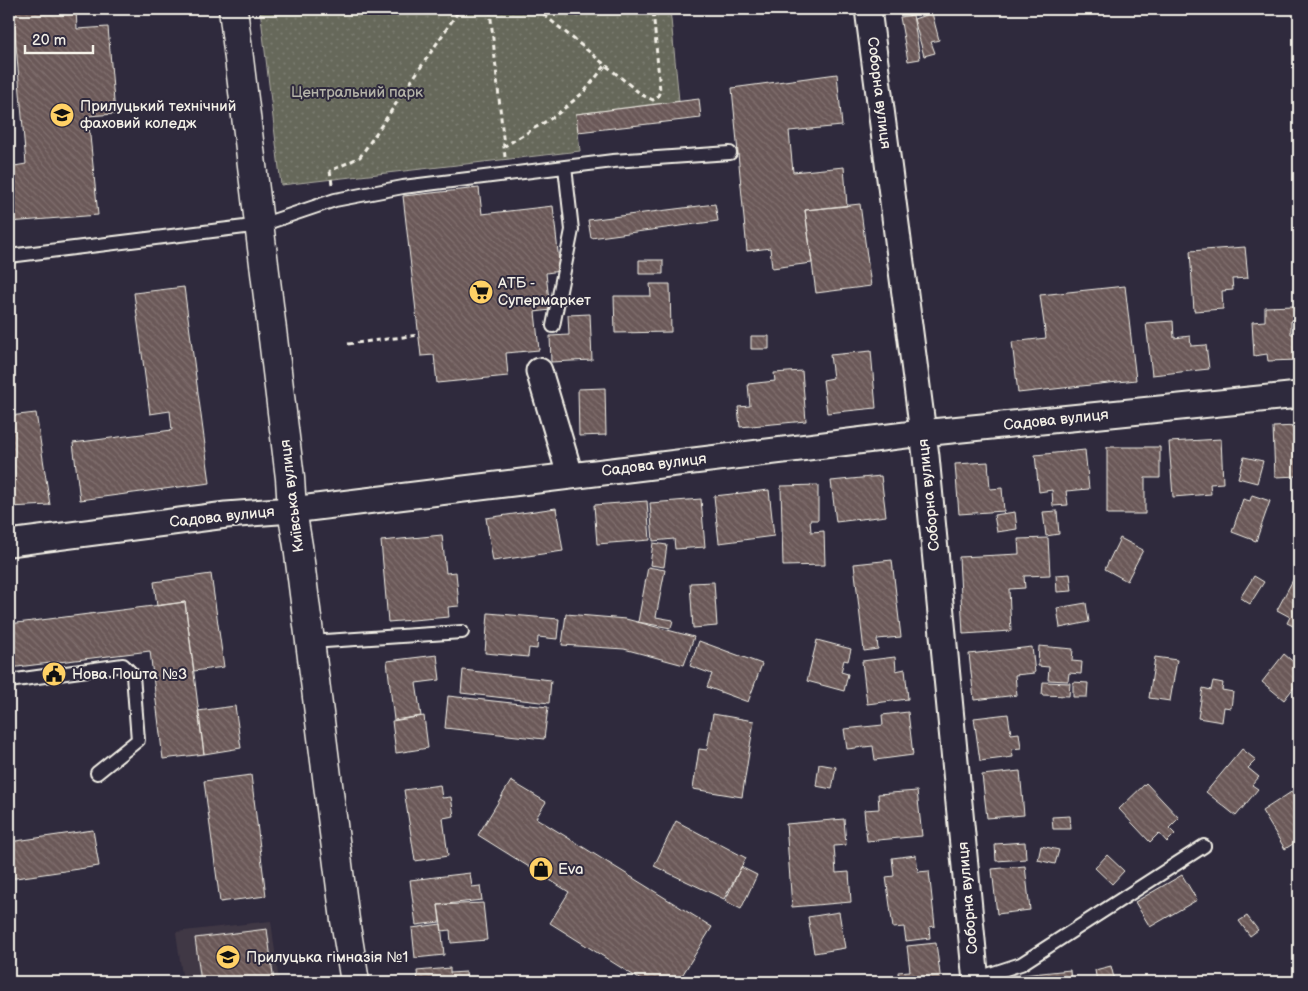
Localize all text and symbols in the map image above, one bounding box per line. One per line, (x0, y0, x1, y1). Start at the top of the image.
scale bar (25, 22, 92, 54)
text: 20 m (32, 31, 66, 50)
street label: Соборна вулиця (863, 36, 895, 150)
park label: Центральний парк (291, 83, 423, 102)
place label: Прилуцький технічний фаховий коледж (80, 97, 236, 133)
school or university icon: Прилуцький технічний фаховий коледж (49, 102, 75, 128)
place label: АТБ - Супермаркет (497, 274, 591, 310)
supermarket icon: АТБ - Супермаркет (468, 279, 494, 305)
street label: Садова вулиця (1003, 405, 1109, 435)
street label: Київська вулиця (276, 438, 308, 554)
street label: Соборна вулиця (914, 438, 944, 552)
street label: Садова вулиця (600, 449, 708, 481)
street label: Садова вулиця (169, 502, 275, 532)
public building icon: Нова Пошта №3 (41, 661, 67, 687)
place label: Нова Пошта №3 (72, 665, 187, 684)
street label: Соборна вулиця (954, 841, 982, 955)
shop icon: Eva (528, 856, 554, 882)
place label: Eva (558, 860, 583, 879)
school or university icon: Прилуцька гімназія №1 (215, 944, 241, 970)
place label: Прилуцька гімназія №1 (246, 948, 408, 967)

